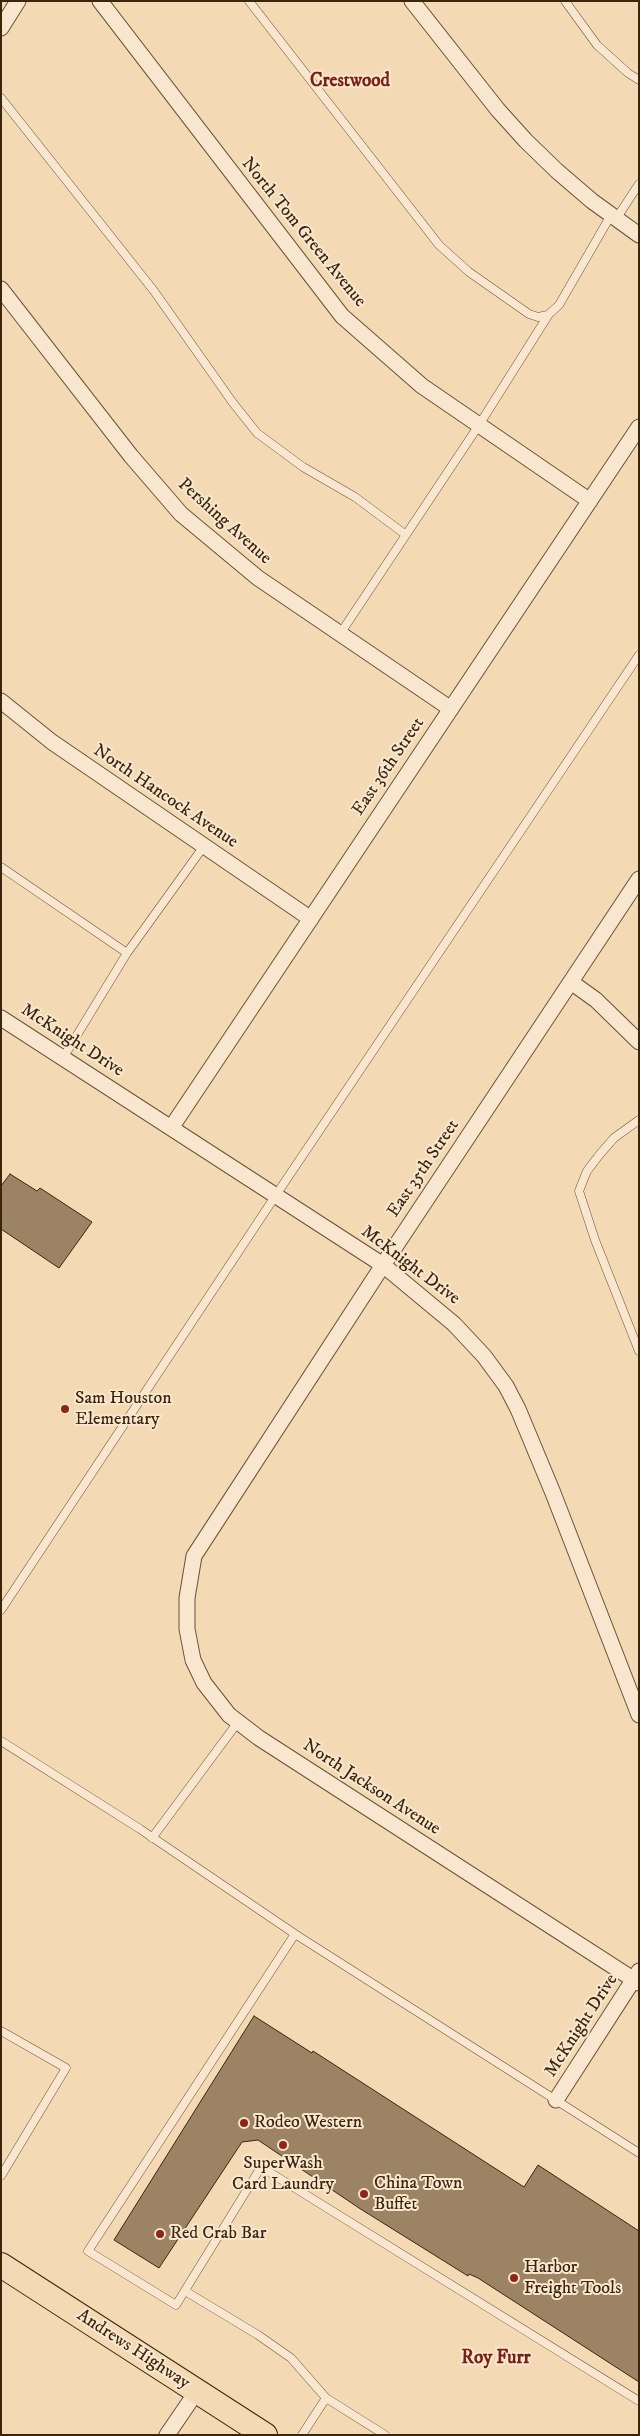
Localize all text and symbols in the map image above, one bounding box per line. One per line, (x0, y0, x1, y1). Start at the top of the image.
district label: Crestwood (310, 71, 390, 93)
street label: North Tom Green Avenue (236, 154, 370, 312)
street label: Pershing Avenue (173, 474, 275, 570)
street label: East 36th Street (348, 714, 430, 820)
street label: North Hancock Avenue (89, 741, 241, 853)
street label: McKnight Drive (16, 1000, 128, 1082)
street label: East 35th Street (383, 1116, 465, 1222)
street label: McKnight Drive (356, 1222, 464, 1310)
place label: Sam Houston Elementary (75, 1388, 172, 1430)
marker: Sam Houston Elementary (59, 1403, 71, 1415)
street label: North Jackson Avenue (298, 1735, 444, 1841)
street label: McKnight Drive (541, 1970, 623, 2082)
place label: Rodeo Western (254, 2112, 362, 2134)
marker: Rodeo Western (238, 2117, 250, 2129)
marker: SuperWash Card Laundry (277, 2139, 289, 2151)
place label: SuperWash Card Laundry (232, 2153, 334, 2196)
place label: China Town Buffet (374, 2173, 462, 2216)
marker: China Town Buffet (358, 2188, 370, 2200)
place label: Red Crab Bar (170, 2223, 266, 2245)
marker: Red Crab Bar (154, 2228, 166, 2240)
place label: Harbor Freight Tools (524, 2257, 621, 2300)
marker: Harbor Freight Tools (508, 2272, 520, 2284)
street label: Andrews Highway (72, 2305, 194, 2395)
district label: Roy Furr (461, 2348, 531, 2370)

